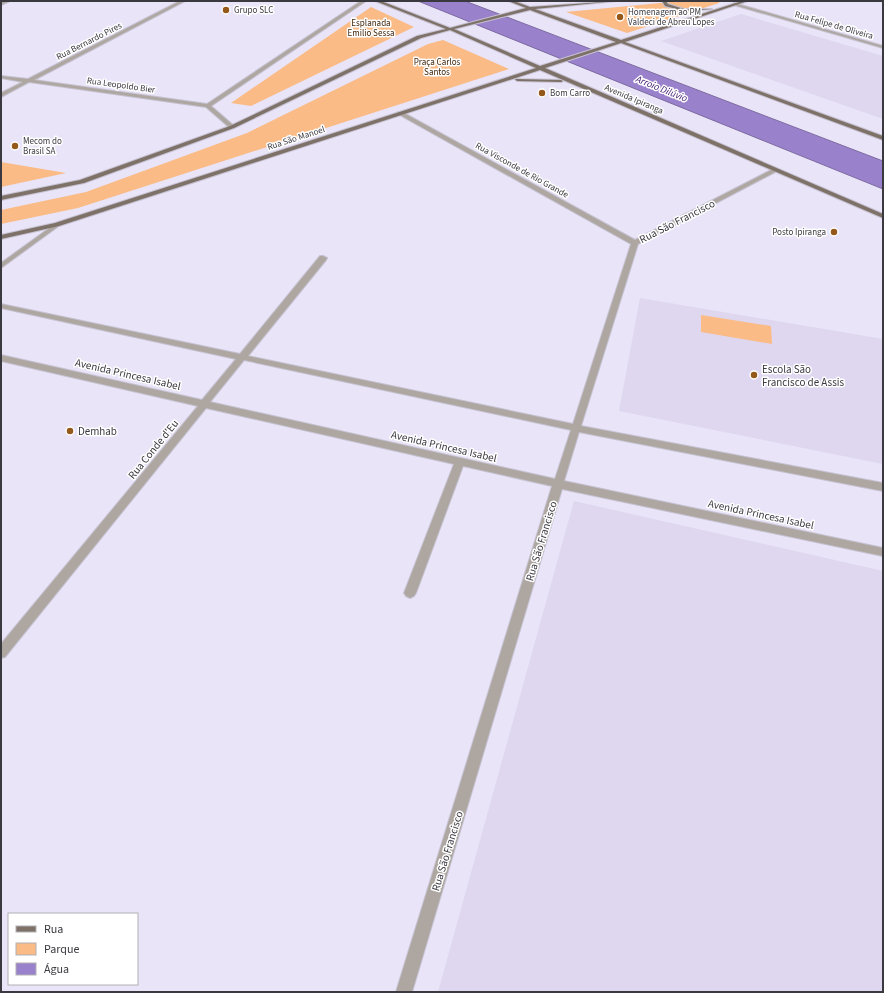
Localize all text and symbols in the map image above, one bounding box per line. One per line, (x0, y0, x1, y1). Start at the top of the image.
place label: Grupo SLC (234, 4, 273, 17)
marker: Grupo SLC (221, 5, 231, 15)
place label: Homenagem ao PM Valdeci de Abreu Lopes (628, 6, 715, 29)
street label: Rua Felipe de Oliveira (793, 8, 875, 43)
marker: Homenagem ao PM Valdeci de Abreu Lopes (615, 12, 625, 22)
park label: Esplanada Emilio Sessa (348, 17, 394, 40)
street label: Rua Bernardo Pires (54, 19, 124, 64)
park label: Praça Carlos Santos (414, 56, 461, 79)
water label: Arroio Dilúvio (633, 72, 690, 106)
street label: Rua Leopoldo Bier (86, 74, 157, 97)
street label: Avenida Ipiranga (602, 81, 665, 118)
place label: Bom Carro (550, 87, 590, 100)
marker: Bom Carro (537, 88, 547, 98)
street label: Rua São Manoel (266, 123, 327, 154)
place label: Mecom do Brasil SA (23, 135, 62, 158)
street label: Rua Visconde de Rio Grande (473, 139, 571, 202)
marker: Mecom do Brasil SA (10, 141, 20, 151)
street label: Rua São Francisco (637, 196, 718, 247)
place label: Posto Ipiranga (772, 226, 826, 239)
marker: Posto Ipiranga (829, 227, 839, 237)
street label: Avenida Princesa Isabel (74, 355, 182, 394)
place label: Escola São Francisco de Assis (762, 362, 845, 390)
marker: Escola São Francisco de Assis (749, 370, 759, 380)
street label: Rua Conde d'Eu (125, 416, 182, 482)
place label: Demhab (78, 424, 117, 439)
marker: Demhab (65, 426, 75, 436)
street label: Avenida Princesa Isabel (390, 427, 498, 466)
street label: Avenida Princesa Isabel (707, 496, 815, 533)
street label: Rua São Francisco (522, 499, 561, 583)
street label: Rua São Francisco (428, 809, 467, 893)
legend (8, 913, 138, 985)
text: Rua (44, 921, 63, 938)
text: Parque (44, 941, 80, 958)
text: Água (44, 961, 69, 978)

